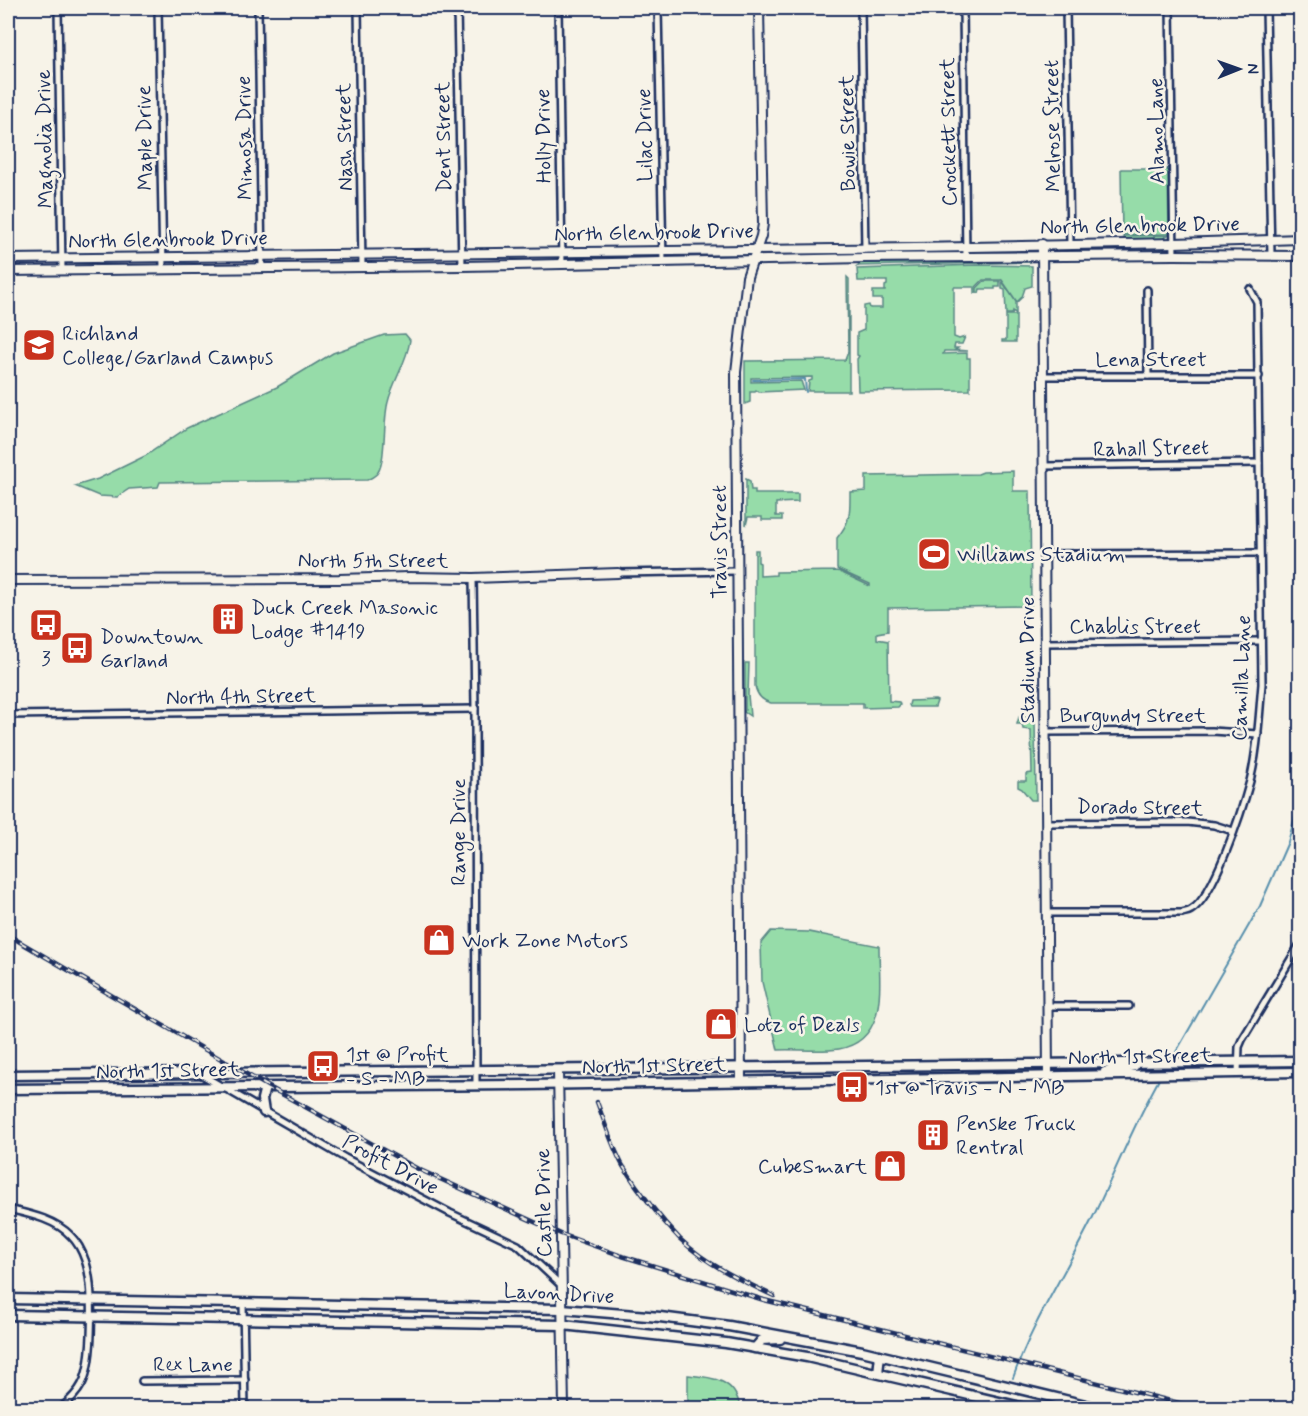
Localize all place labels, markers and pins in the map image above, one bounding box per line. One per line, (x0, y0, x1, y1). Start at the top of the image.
place label: Richland College/Garland Campus (62, 320, 273, 372)
school or university icon: Richland College/Garland Campus (21, 327, 57, 363)
sports icon: Williams Stadium (916, 536, 952, 572)
place label: Williams Stadium (957, 541, 1125, 569)
place label: Duck Creek Masonic Lodge #1419 (251, 594, 438, 647)
building icon: Duck Creek Masonic Lodge #1419 (210, 601, 246, 637)
bus stop icon: 3 (28, 607, 64, 643)
place label: Downtown Garland (100, 623, 203, 675)
bus stop icon: Downtown Garland (59, 630, 95, 666)
place label: 3 (41, 645, 51, 673)
shop icon: Work Zone Motors (421, 922, 457, 958)
place label: Work Zone Motors (462, 927, 628, 955)
shop icon: Lotz of Deals (703, 1006, 739, 1042)
place label: Lotz of Deals (744, 1011, 860, 1039)
place label: 1st @ Profit - S - MB (346, 1041, 449, 1093)
bus stop icon: 1st @ Profit - S - MB (305, 1048, 341, 1084)
bus stop icon: 1st @ Travis - N - MB (834, 1069, 870, 1105)
place label: 1st @ Travis - N - MB (875, 1074, 1064, 1102)
place label: Penske Truck Rentral (956, 1110, 1076, 1162)
building icon: Penske Truck Rentral (915, 1117, 951, 1153)
shop icon: CubeSmart (872, 1148, 908, 1184)
place label: CubeSmart (758, 1153, 868, 1181)

